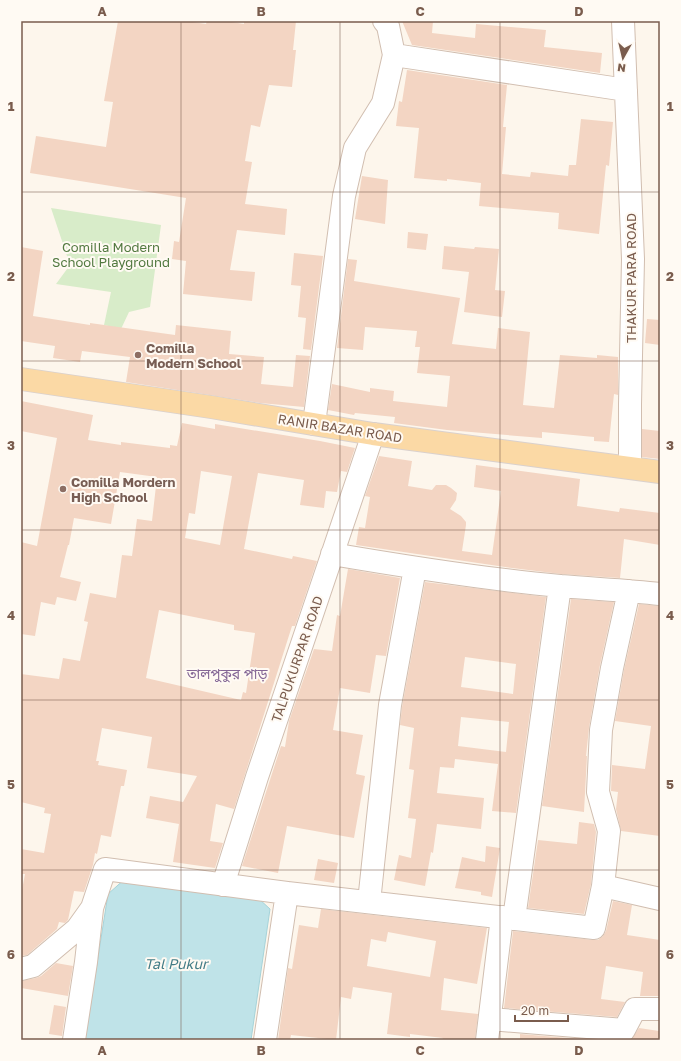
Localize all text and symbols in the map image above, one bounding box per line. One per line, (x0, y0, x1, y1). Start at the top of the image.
text: A (97, 3, 107, 19)
text: B (256, 3, 266, 19)
text: C (415, 3, 425, 19)
text: D (574, 3, 584, 19)
north arrow (603, 38, 643, 78)
text: N (616, 61, 627, 75)
text: 1 (8, 98, 15, 114)
text: 1 (667, 98, 674, 114)
street label: THAKUR PARA ROAD (623, 213, 639, 343)
park label: Comilla Modern School Playground (52, 239, 170, 270)
text: 2 (7, 268, 15, 284)
text: 2 (666, 268, 674, 284)
place label: Comilla Modern School (146, 340, 242, 371)
marker: Comilla Modern School (133, 350, 143, 360)
street label: RANIR BAZAR ROAD (277, 410, 403, 446)
text: 3 (7, 437, 15, 453)
text: 3 (666, 437, 674, 453)
place label: Comilla Mordern High School (71, 474, 175, 505)
marker: Comilla Mordern High School (58, 484, 68, 494)
street label: TALPUKURPAR ROAD (268, 594, 326, 724)
text: 4 (7, 607, 15, 623)
text: 4 (666, 607, 674, 623)
district label: তালপুকুর পাড় (186, 665, 268, 683)
text: 5 (7, 776, 15, 792)
text: 5 (666, 776, 674, 792)
text: 6 (7, 946, 15, 962)
text: 6 (666, 946, 674, 962)
water label: Tal Pukur (145, 955, 210, 972)
scale bar (515, 997, 568, 1023)
text: 20 m (521, 1003, 549, 1018)
text: A (97, 1042, 107, 1058)
text: B (256, 1042, 266, 1058)
text: C (415, 1042, 425, 1058)
text: D (574, 1042, 584, 1058)

